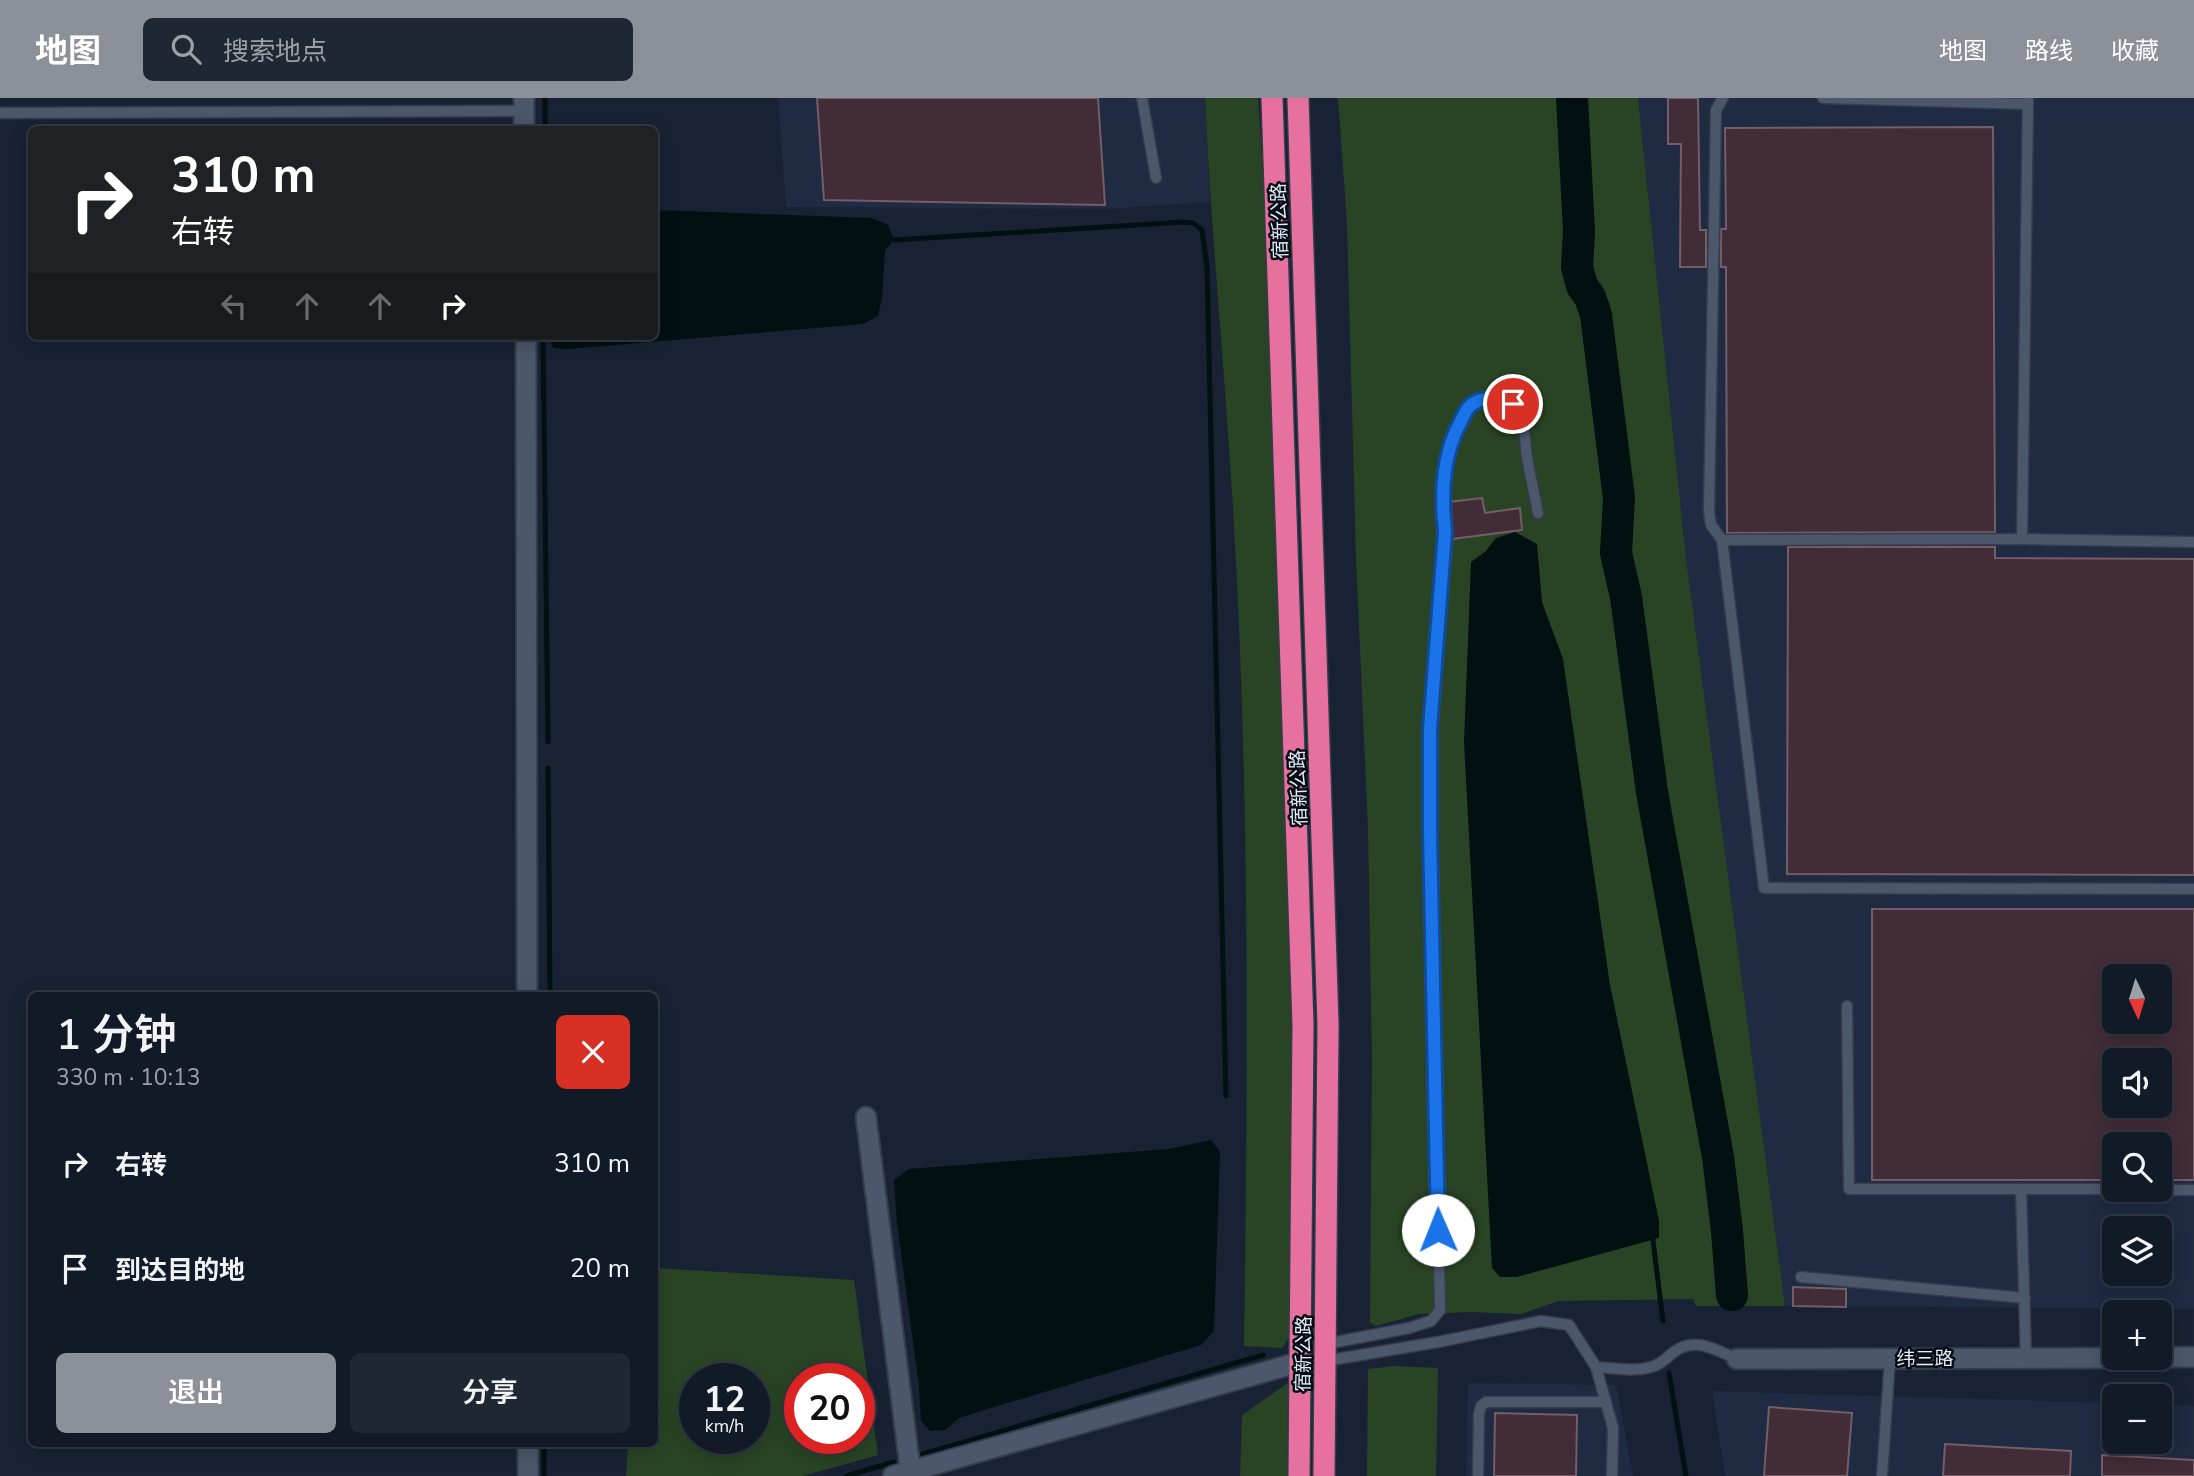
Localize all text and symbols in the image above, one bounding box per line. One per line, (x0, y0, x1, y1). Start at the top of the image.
search box (143, 18, 633, 81)
text: 地图 (35, 29, 101, 74)
icon: search (167, 30, 205, 68)
text: 搜索地点 (223, 34, 327, 69)
text: 地图 (1939, 35, 1987, 67)
text: 路线 (2025, 35, 2073, 67)
text: 收藏 (2111, 35, 2159, 67)
text: 310 m (171, 142, 315, 209)
icon: right (56, 154, 147, 245)
street label: 宿新公路 (1266, 183, 1294, 259)
text: 右转 (171, 211, 235, 254)
icon: left (215, 287, 253, 325)
icon: ahead (288, 287, 326, 325)
icon: ahead (361, 287, 399, 325)
icon: right (434, 287, 472, 325)
pin (1483, 374, 1543, 434)
icon: arrive (1494, 385, 1532, 423)
street label: 宿新公路 (1285, 750, 1313, 826)
north arrow (2102, 964, 2172, 1034)
map controls (2102, 964, 2172, 1454)
text: 1 分钟 (56, 1007, 176, 1064)
button: close (556, 1015, 630, 1089)
button: sound (2102, 1048, 2172, 1118)
text: 330 m · 10:13 (56, 1062, 201, 1093)
button: search (2102, 1132, 2172, 1202)
icon: right (56, 1145, 94, 1183)
text: 310 m (554, 1146, 630, 1181)
text: 右转 (115, 1148, 167, 1183)
position arrow (1401, 1193, 1475, 1267)
button: layers (2102, 1216, 2172, 1286)
icon: arrive (56, 1250, 94, 1288)
text: 20 m (570, 1251, 630, 1286)
text: 到达目的地 (115, 1253, 245, 1288)
button: + (2102, 1300, 2172, 1370)
street label: 宿新公路 (1290, 1316, 1318, 1392)
street label: 纬三路 (1896, 1346, 1954, 1372)
button: 退出 (56, 1353, 336, 1433)
button: 分享 (350, 1353, 630, 1433)
speed limit sign: 20 (784, 1363, 875, 1454)
text: 12 (703, 1376, 746, 1423)
button: − (2102, 1384, 2172, 1454)
text: km/h (705, 1414, 744, 1438)

